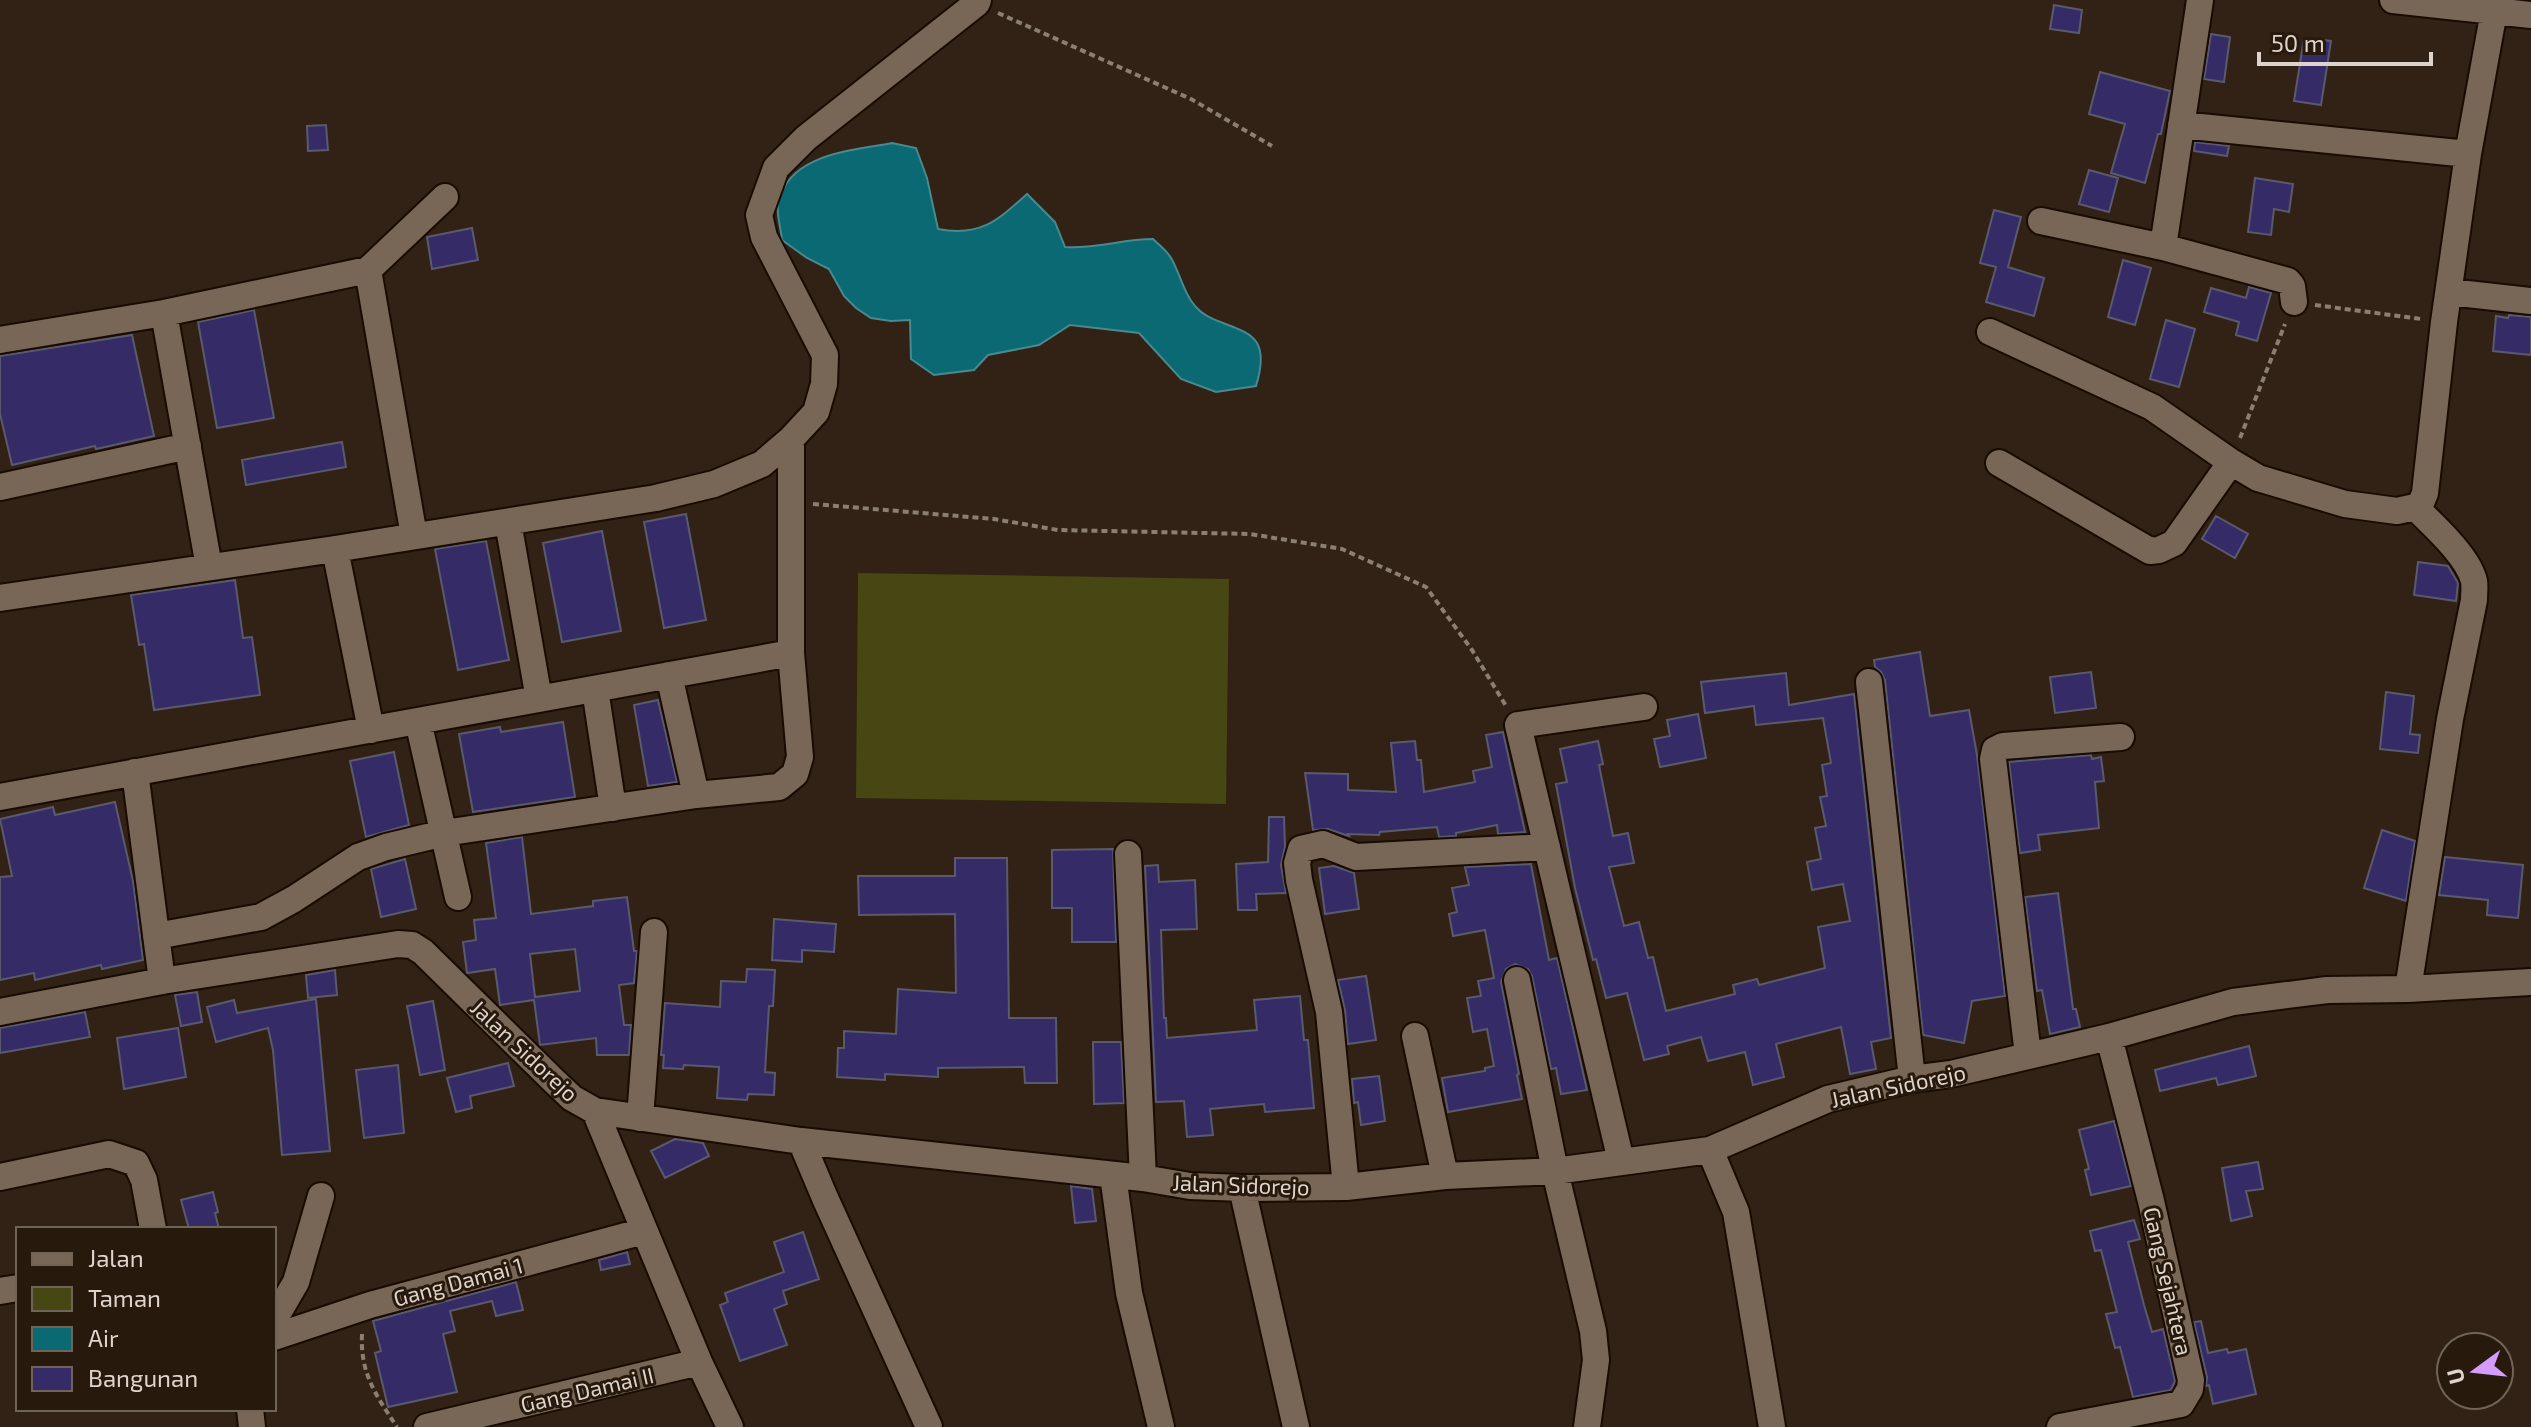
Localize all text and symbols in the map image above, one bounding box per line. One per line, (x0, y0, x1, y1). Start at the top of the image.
scale bar (2259, 16, 2431, 66)
text: 50 m (2271, 28, 2325, 57)
street label: Jalan Sidorejo (465, 994, 584, 1107)
street label: Jalan Sidorejo (1828, 1058, 1968, 1113)
street label: Jalan Sidorejo (1172, 1169, 1310, 1200)
street label: Gang Sejahtera (2138, 1204, 2199, 1358)
legend (16, 1227, 276, 1411)
text: Jalan (88, 1243, 144, 1272)
street label: Gang Damai 1 (390, 1251, 526, 1311)
text: Taman (88, 1283, 161, 1312)
text: Air (88, 1323, 119, 1352)
north arrow (2435, 1331, 2515, 1411)
street label: Gang Damai II (518, 1361, 656, 1417)
text: Bangunan (88, 1363, 198, 1392)
text: U (2440, 1366, 2469, 1387)

